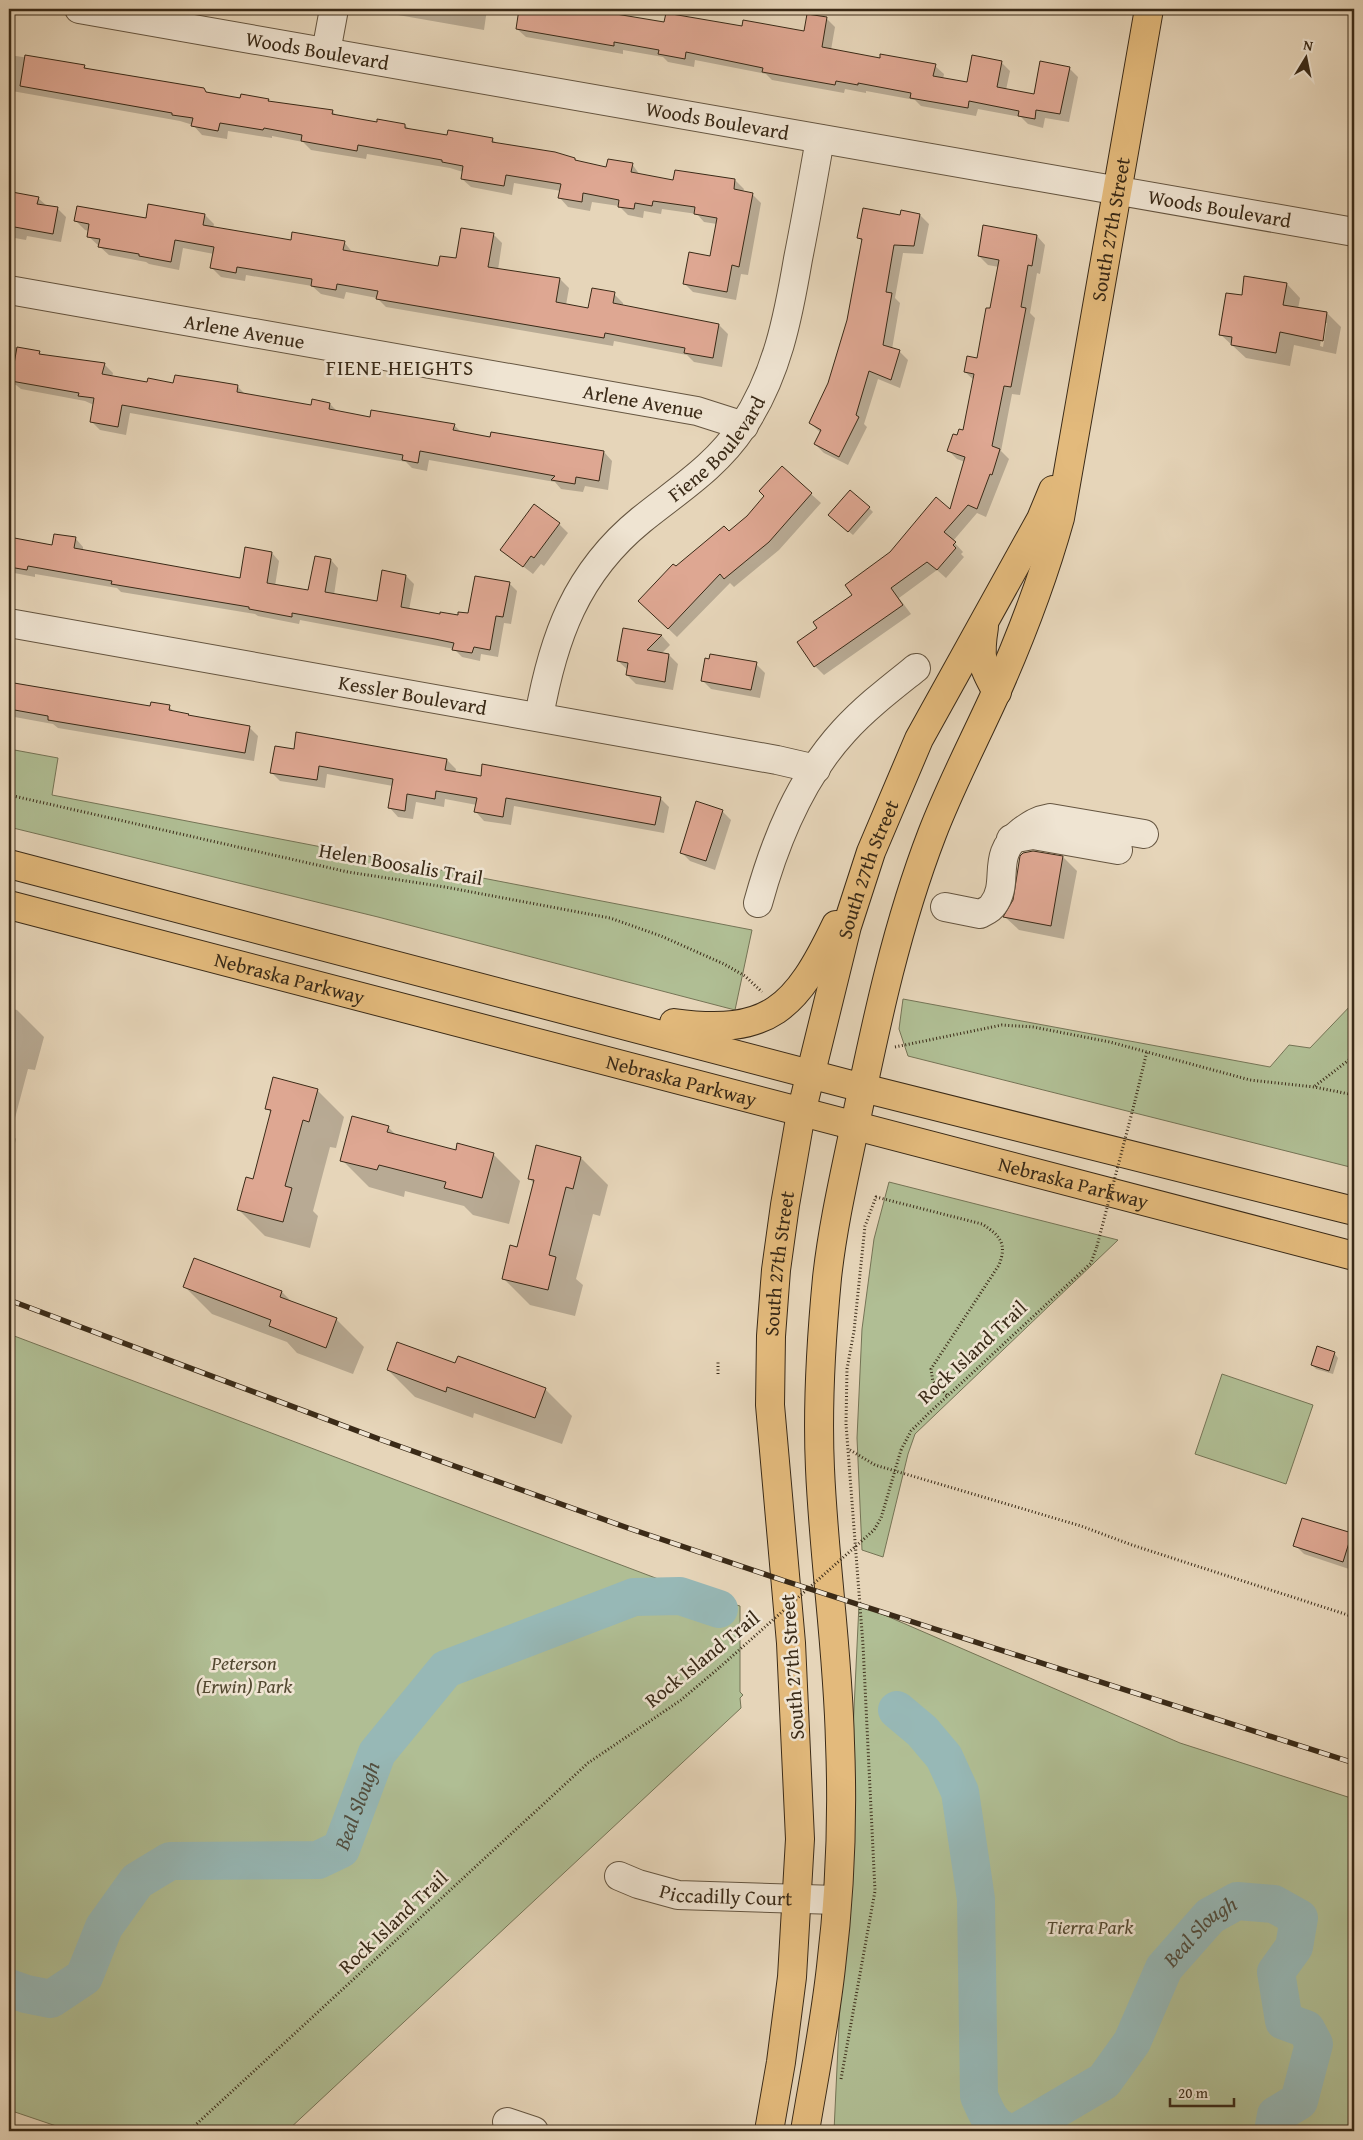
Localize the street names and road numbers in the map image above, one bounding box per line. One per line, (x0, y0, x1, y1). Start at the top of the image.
street label: Woods Boulevard (244, 23, 392, 77)
street label: Woods Boulevard (644, 93, 792, 147)
street label: South 27th Street (1083, 155, 1137, 304)
street label: Woods Boulevard (1146, 181, 1294, 235)
street label: Arlene Avenue (182, 306, 307, 356)
street label: Arlene Avenue (581, 376, 708, 426)
street label: Fiene Boulevard (661, 390, 772, 508)
street label: Kessler Boulevard (336, 667, 489, 722)
street label: South 27th Street (829, 795, 906, 942)
street label: Helen Boosalis Trail (317, 835, 486, 892)
street label: Nebraska Parkway (211, 944, 368, 1011)
street label: Nebraska Parkway (603, 1047, 760, 1114)
street label: Nebraska Parkway (995, 1149, 1152, 1216)
street label: South 27th Street (756, 1189, 801, 1337)
street label: Rock Island Trail (910, 1293, 1033, 1410)
street label: South 27th Street (772, 1593, 811, 1741)
street label: Rock Island Trail (638, 1603, 766, 1714)
street label: Rock Island Trail (331, 1863, 454, 1980)
street label: Piccadilly Court (656, 1876, 793, 1913)

